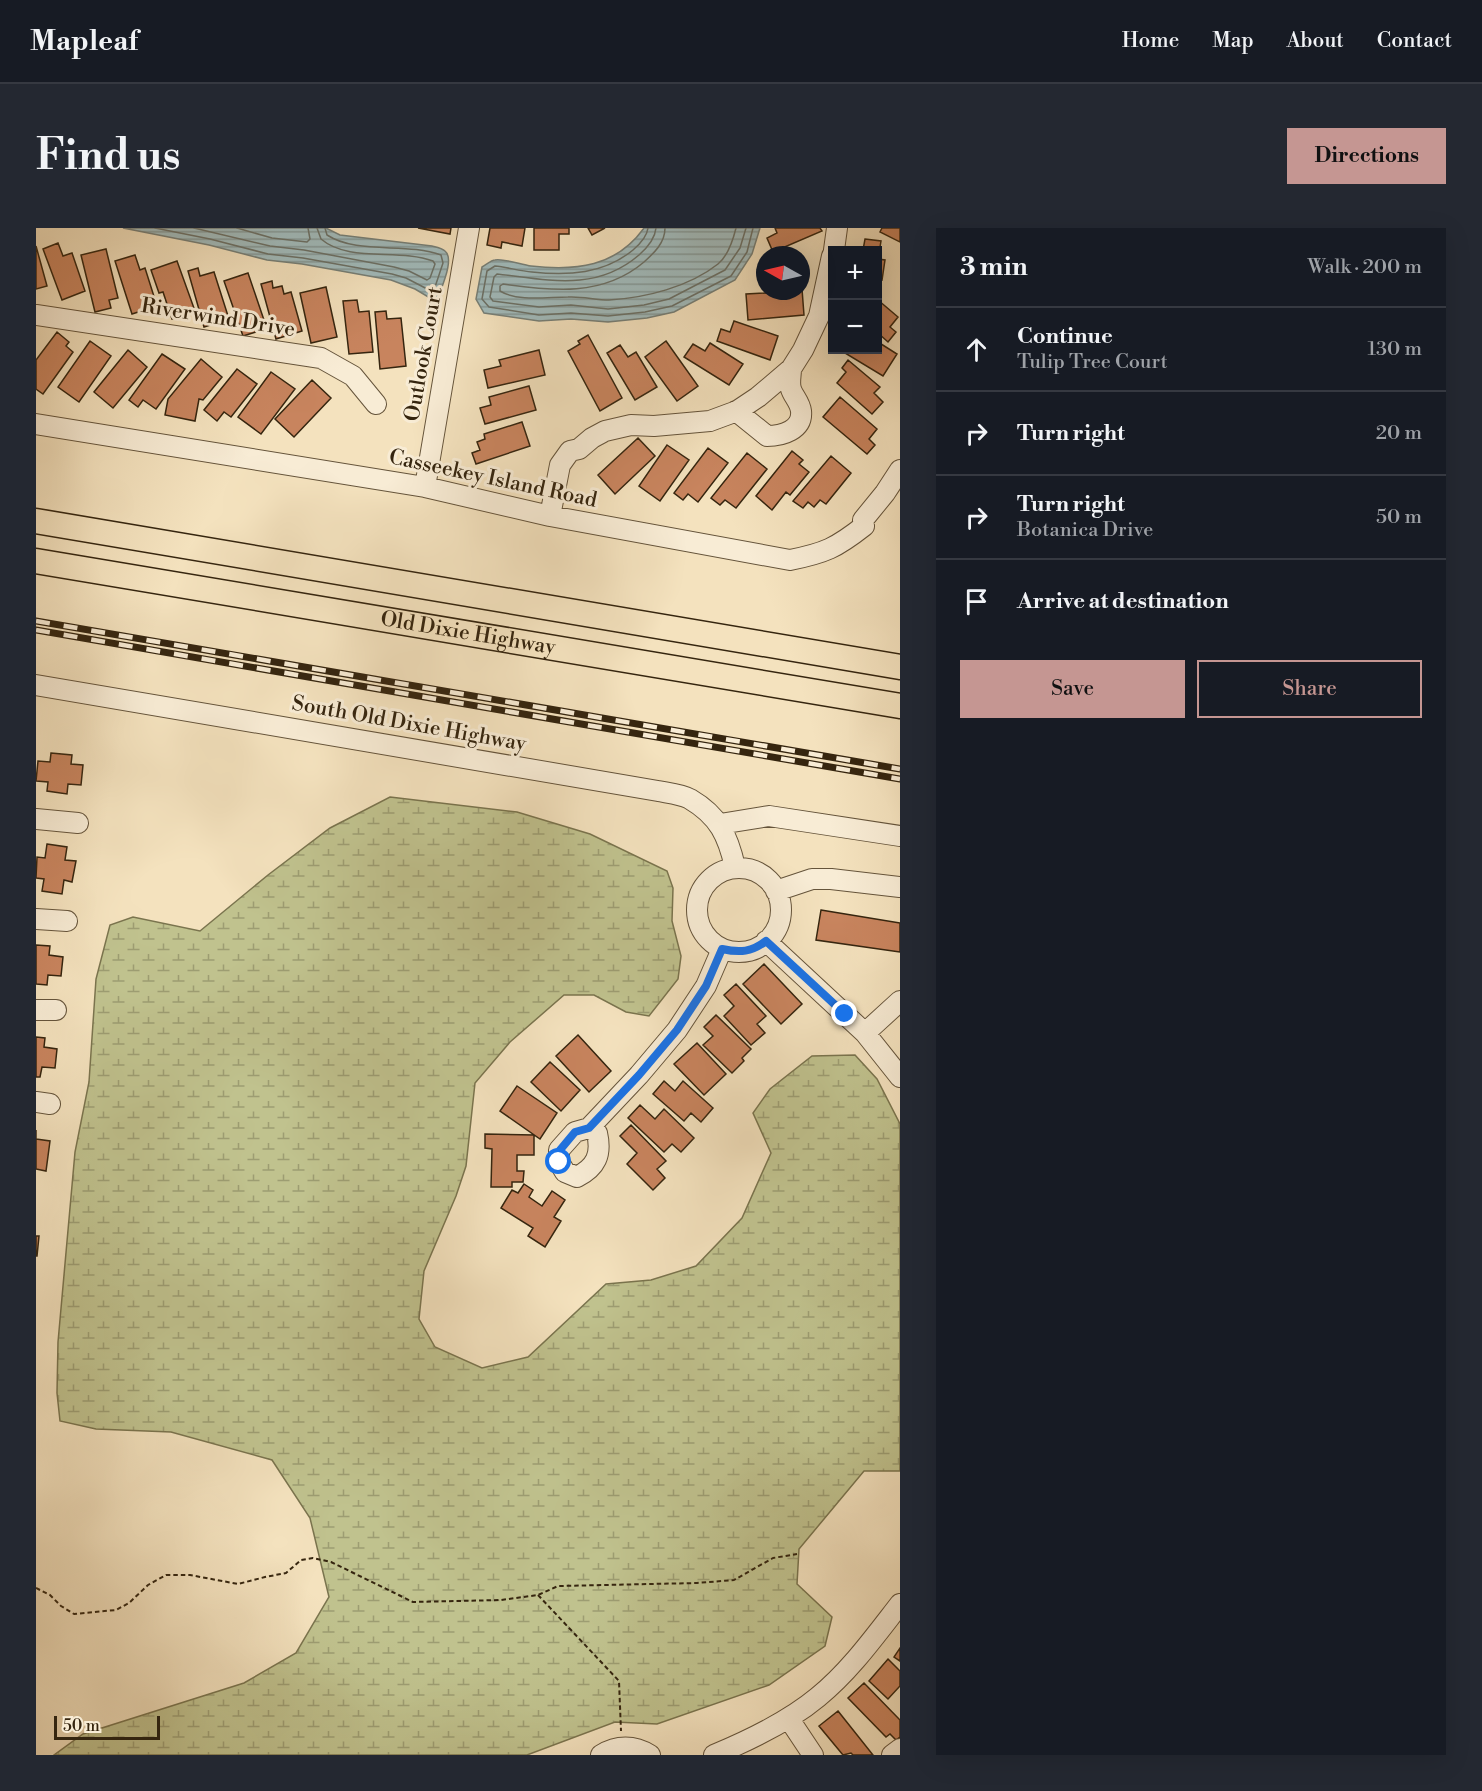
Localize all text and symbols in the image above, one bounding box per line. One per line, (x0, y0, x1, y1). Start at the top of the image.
text: Mapleaf (30, 24, 138, 59)
text: Home (1122, 28, 1179, 54)
text: Map (1212, 28, 1254, 54)
text: About (1287, 28, 1344, 54)
text: Contact (1377, 28, 1452, 54)
button: Directions (1287, 128, 1446, 184)
text: Find us (36, 130, 180, 183)
north arrow (756, 246, 810, 300)
map controls (828, 246, 882, 354)
button: + (828, 246, 882, 300)
text: 3 min (960, 251, 1028, 283)
text: Walk · 200 m (1308, 255, 1422, 280)
street label: Outlook Court (399, 284, 449, 423)
street label: Riverwind Drive (139, 293, 297, 343)
button: − (828, 300, 882, 354)
text: Continue (1017, 323, 1113, 350)
icon: ahead (960, 333, 993, 366)
text: 130 m (1367, 337, 1422, 362)
text: Tulip Tree Court (1017, 350, 1168, 375)
icon: right (960, 417, 993, 450)
text: Turn right (1017, 420, 1125, 447)
text: 20 m (1376, 421, 1422, 446)
street label: Casseekey Island Road (387, 444, 599, 514)
text: Turn right (1017, 491, 1125, 518)
icon: right (960, 501, 993, 534)
text: 50 m (1376, 505, 1422, 530)
text: Botanica Drive (1017, 518, 1153, 543)
icon: arrive (960, 585, 993, 618)
text: Arrive at destination (1017, 588, 1229, 615)
street label: Old Dixie Highway (378, 606, 558, 661)
button: Save (960, 660, 1185, 718)
button: Share (1197, 660, 1422, 718)
street label: South Old Dixie Highway (290, 691, 529, 758)
route end (831, 1000, 857, 1026)
route start (545, 1148, 571, 1174)
scale bar (54, 1713, 160, 1740)
text: 50 m (63, 1716, 100, 1736)

